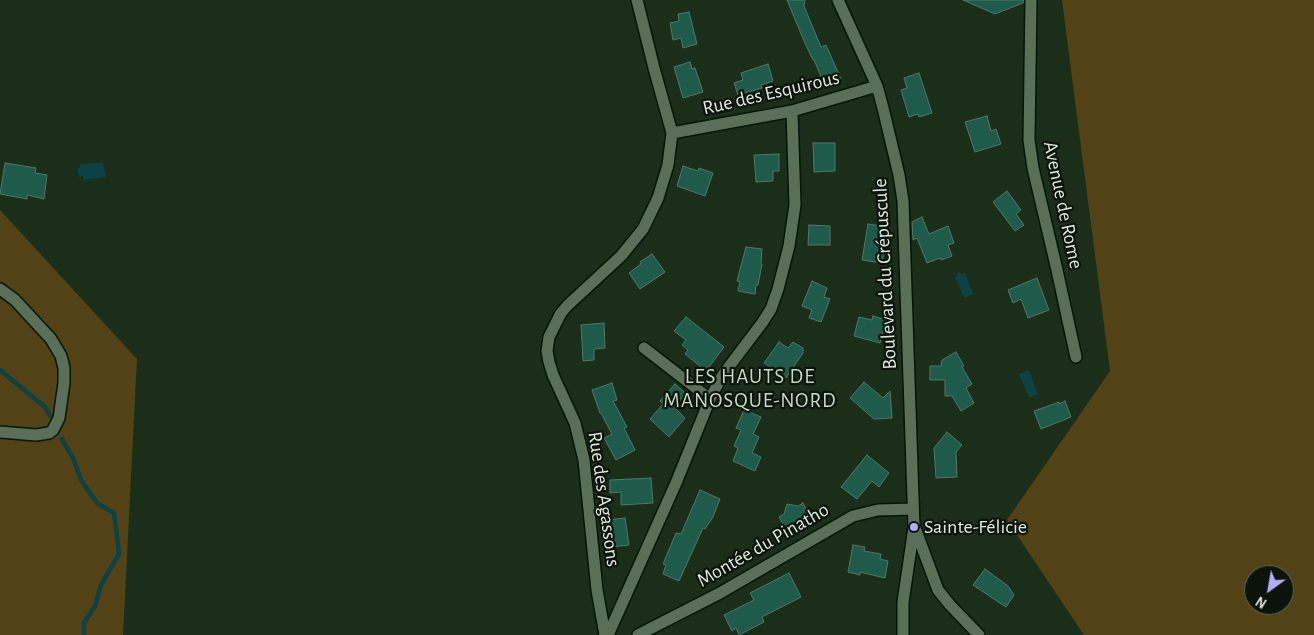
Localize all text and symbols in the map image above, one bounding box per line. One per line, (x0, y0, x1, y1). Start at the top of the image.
street label: Rue des Esquirous (700, 66, 842, 120)
street label: Avenue de Rome (1038, 139, 1088, 271)
street label: Boulevard du Crépuscule (868, 178, 902, 370)
district label: LES HAUTS DE MANOSQUE-NORD (662, 364, 838, 414)
street label: Rue des Agassons (583, 430, 625, 568)
street label: Montée du Pinatho (693, 498, 833, 592)
place label: Sainte-Félicie (924, 515, 1027, 539)
marker: Sainte-Félicie (908, 521, 920, 533)
north arrow (1244, 565, 1294, 615)
text: N (1254, 593, 1269, 610)

